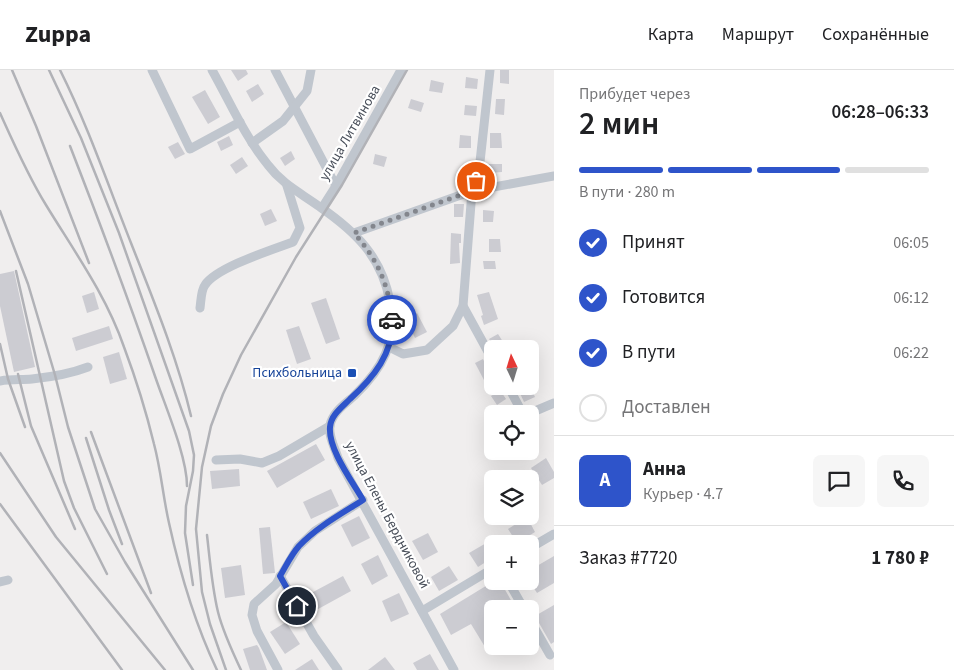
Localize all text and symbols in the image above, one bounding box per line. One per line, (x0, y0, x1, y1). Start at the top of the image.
text: Zuppa (25, 17, 91, 52)
text: Карта (648, 22, 694, 47)
text: Маршрут (722, 22, 794, 47)
text: Сохранённые (822, 22, 929, 47)
street label: улица Литвинова (315, 82, 385, 184)
text: Прибудет через (579, 83, 690, 105)
text: 06:28–06:33 (831, 99, 929, 126)
text: 2 мин (579, 101, 659, 147)
pin (455, 160, 497, 202)
icon: bag (462, 167, 490, 195)
text: В пути · 280 m (579, 181, 675, 203)
icon: check (579, 229, 607, 257)
text: Принят (622, 229, 685, 256)
text: 06:05 (893, 232, 929, 254)
icon: check (579, 284, 607, 312)
text: Готовится (622, 284, 705, 311)
text: 06:12 (893, 287, 929, 309)
courier (367, 295, 417, 345)
icon: car (378, 306, 406, 334)
icon: check (579, 339, 607, 367)
text: В пути (622, 339, 676, 366)
north arrow (484, 340, 539, 395)
map controls (484, 340, 539, 655)
text: 06:22 (893, 342, 929, 364)
place label: Психбольница (252, 363, 342, 383)
marker: Психбольница (346, 367, 358, 379)
text: Доставлен (622, 394, 711, 421)
button: locate (484, 405, 539, 460)
street label: улица Елены Бердниковой (340, 438, 434, 592)
button: chat (813, 455, 865, 507)
button: phone (877, 455, 929, 507)
text: Анна (643, 456, 686, 483)
text: А (600, 467, 610, 494)
button: layers (484, 470, 539, 525)
text: Курьер · 4.7 (643, 483, 723, 505)
button: + (484, 535, 539, 590)
text: Заказ #7720 (579, 545, 678, 572)
text: 1 780 ₽ (871, 545, 929, 572)
pin (276, 585, 318, 627)
icon: home (283, 592, 311, 620)
button: − (484, 600, 539, 655)

